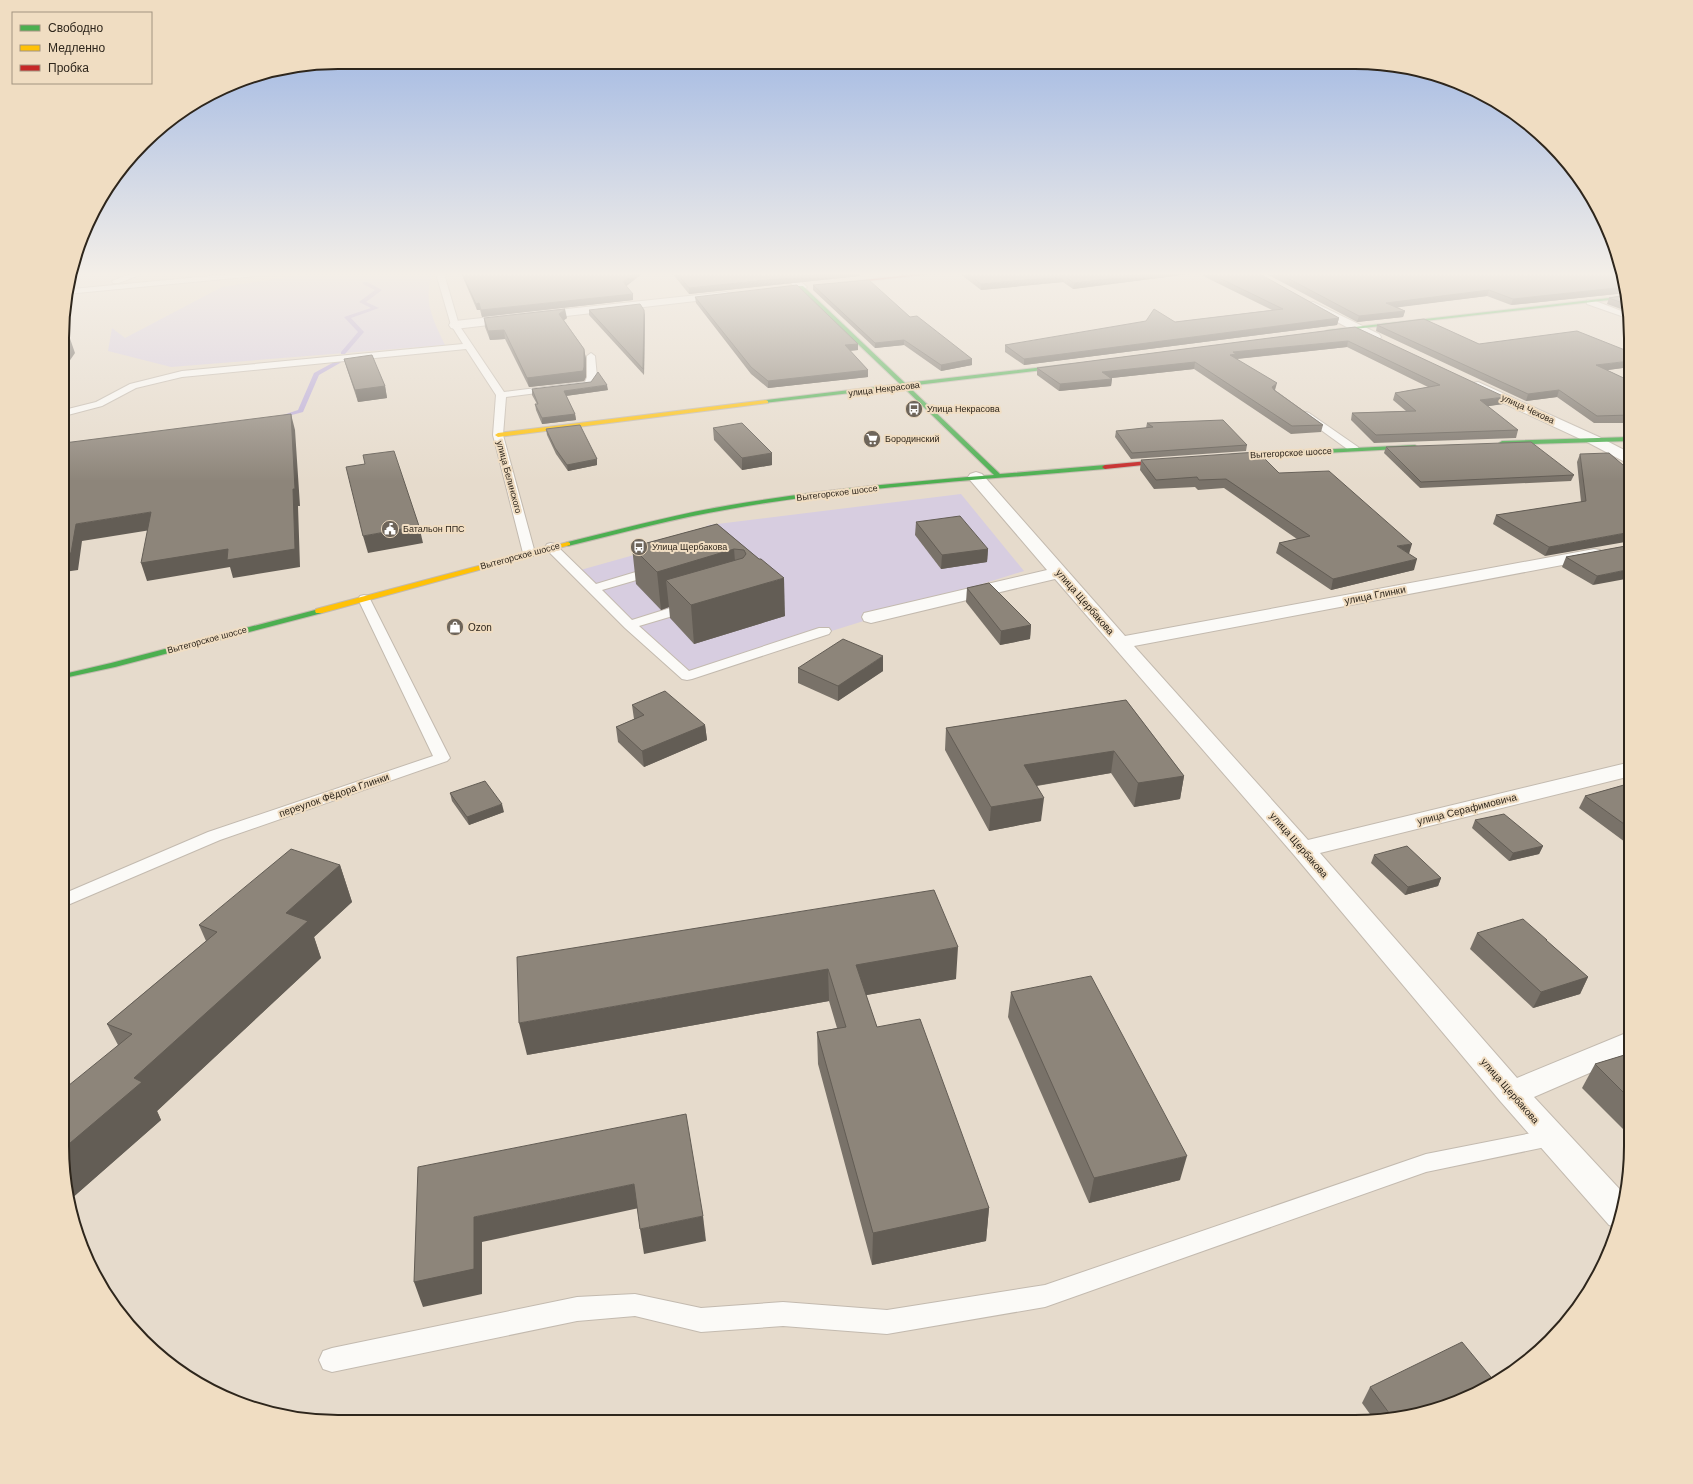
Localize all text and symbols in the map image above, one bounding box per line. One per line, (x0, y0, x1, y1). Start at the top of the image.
legend (12, 12, 152, 84)
text: Свободно (48, 21, 103, 35)
text: Медленно (48, 41, 105, 55)
text: Пробка (48, 61, 89, 75)
street label: улица Некрасова (848, 380, 920, 398)
street label: улица Чехова (1500, 392, 1556, 426)
bus stop icon: Улица Некрасова (904, 399, 924, 419)
place label: Улица Некрасова (927, 404, 1000, 414)
supermarket icon: Бородинский (862, 429, 882, 449)
place label: Бородинский (885, 434, 939, 444)
street label: улица Белинского (494, 440, 524, 514)
street label: Вытегорское шоссе (1250, 446, 1332, 460)
street label: Вытегорское шоссе (796, 483, 878, 503)
public building icon: Батальон ППС (380, 519, 400, 539)
place label: Батальон ППС (403, 524, 465, 534)
bus stop icon: Улица Щербакова (629, 537, 649, 557)
street label: Вытегорское шоссе (479, 541, 561, 571)
place label: Улица Щербакова (652, 542, 727, 552)
street label: улица Щербакова (1054, 567, 1117, 637)
street label: улица Глинки (1344, 584, 1406, 606)
shop icon: Ozon (445, 617, 465, 637)
place label: Ozon (468, 622, 492, 633)
street label: Вытегорское шоссе (166, 625, 248, 655)
street label: переулок Фёдора Глинки (278, 771, 390, 819)
street label: улица Серафимовича (1416, 791, 1518, 827)
street label: улица Щербакова (1268, 810, 1331, 880)
street label: улица Щербакова (1479, 1056, 1542, 1126)

